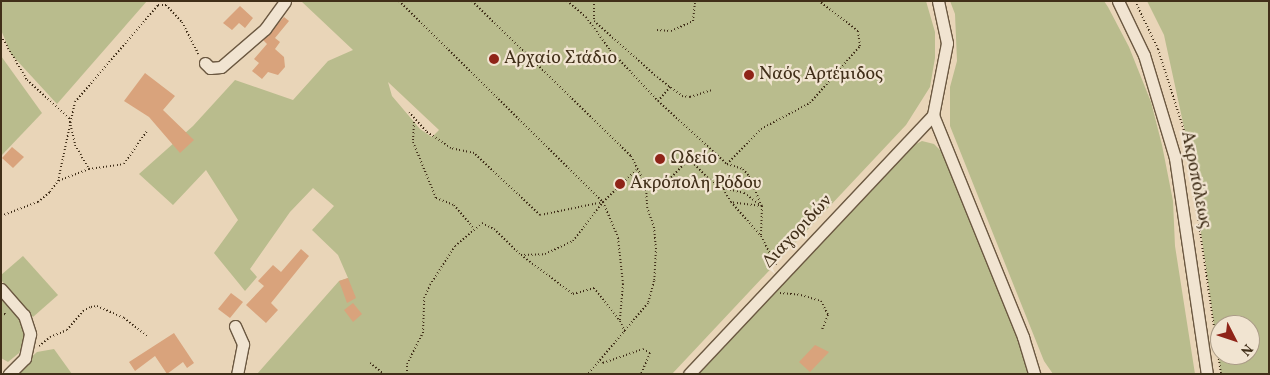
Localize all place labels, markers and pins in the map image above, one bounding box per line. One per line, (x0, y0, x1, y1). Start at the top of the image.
place label: Αρχαίο Στάδιο (504, 48, 617, 70)
marker: Αρχαίο Στάδιο (488, 53, 500, 65)
place label: Ναός Αρτέμιδος (759, 64, 883, 86)
marker: Ναός Αρτέμιδος (743, 69, 755, 81)
place label: Ωδείο (670, 148, 717, 170)
marker: Ωδείο (654, 153, 666, 165)
place label: Ακρόπολη Ρόδου (630, 173, 761, 195)
marker: Ακρόπολη Ρόδου (614, 178, 626, 190)

